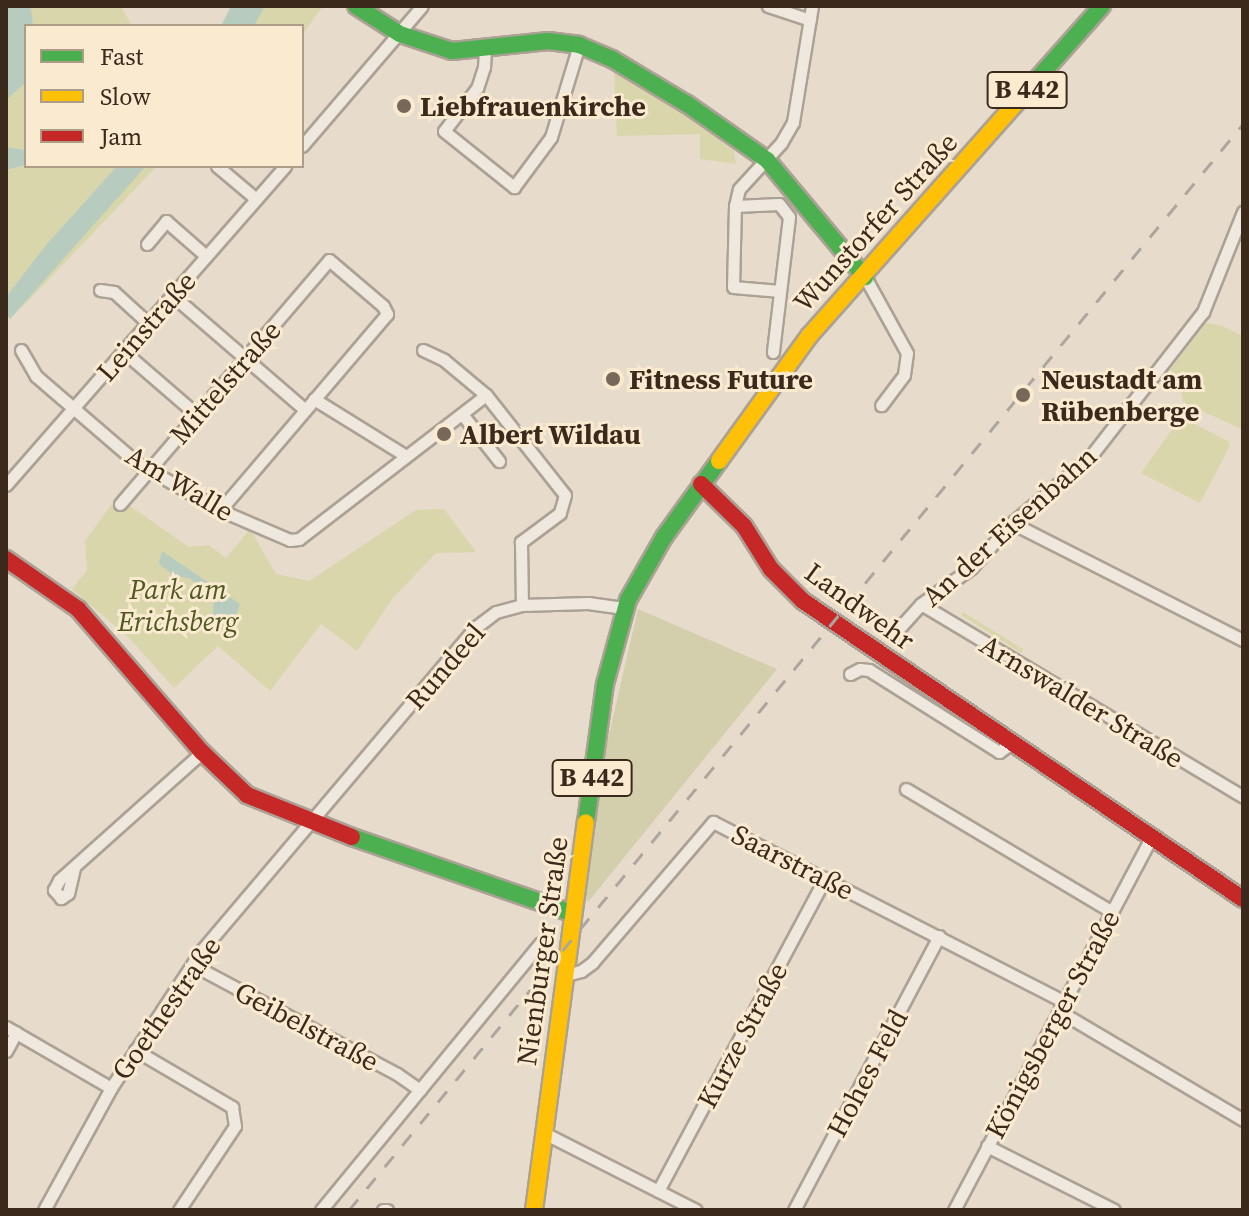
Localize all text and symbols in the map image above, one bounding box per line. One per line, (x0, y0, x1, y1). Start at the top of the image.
legend (24, 24, 304, 168)
text: Fast (100, 40, 143, 73)
road number: B 442 (985, 68, 1069, 112)
text: Slow (100, 80, 151, 113)
place label: Liebfrauenkirche (420, 89, 646, 123)
marker: Liebfrauenkirche (395, 97, 413, 115)
text: Jam (100, 120, 142, 153)
street label: Wunstorfer Straße (786, 126, 964, 318)
street label: Leinstraße (89, 264, 203, 388)
street label: Mittelstraße (162, 314, 288, 450)
place label: Fitness Future (629, 362, 813, 396)
place label: Neustadt am Rübenberge (1041, 362, 1202, 428)
marker: Fitness Future (604, 370, 622, 388)
marker: Neustadt am Rübenberge (1012, 384, 1034, 406)
place label: Albert Wildau (460, 417, 641, 451)
marker: Albert Wildau (435, 425, 453, 443)
street label: Am Walle (120, 438, 240, 528)
street label: An der Eisenbahn (915, 439, 1103, 613)
street label: Landwehr (799, 555, 921, 657)
park label: Park am Erichsberg (118, 572, 238, 638)
street label: Rundeel (398, 616, 492, 716)
street label: Arnswalder Straße (974, 627, 1190, 775)
road number: B 442 (550, 756, 634, 800)
street label: Saarstraße (726, 817, 860, 907)
street label: Nienburger Straße (509, 834, 575, 1068)
street label: Königsberger Straße (978, 904, 1126, 1144)
street label: Goethestraße (104, 930, 228, 1086)
street label: Kurze Straße (690, 957, 794, 1113)
street label: Geibelstraße (229, 974, 385, 1078)
street label: Hohes Feld (819, 1003, 915, 1143)

